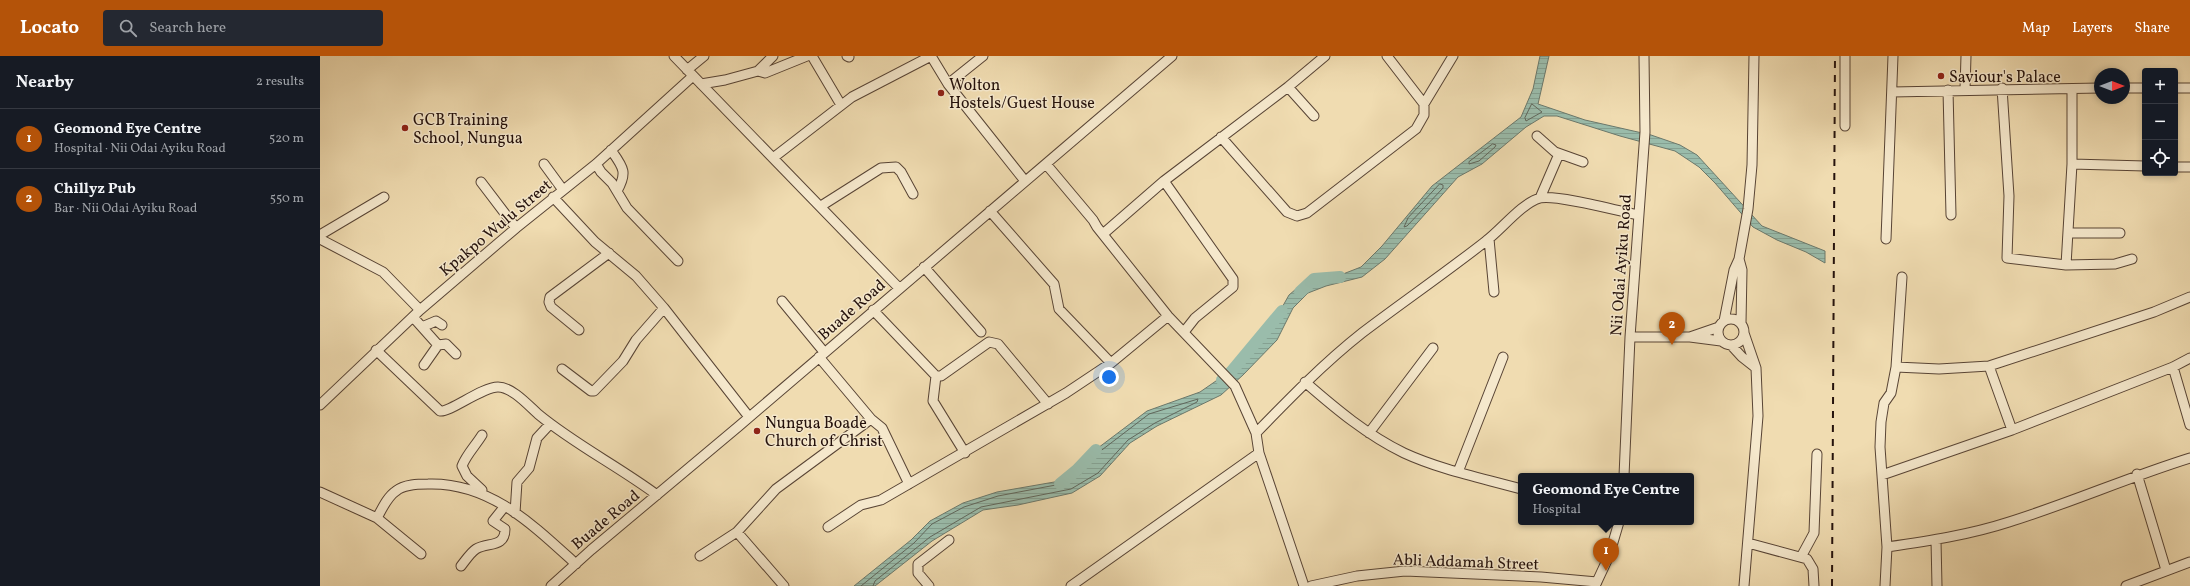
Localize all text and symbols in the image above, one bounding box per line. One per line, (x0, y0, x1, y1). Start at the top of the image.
search box (103, 10, 383, 46)
text: Locato (20, 15, 79, 41)
icon: search (117, 17, 139, 39)
text: Search here (149, 18, 226, 39)
text: Map (2022, 19, 2050, 38)
text: Layers (2072, 19, 2112, 38)
text: Share (2134, 19, 2170, 38)
place label: Saviour's Palace (1949, 67, 2061, 89)
north arrow (2094, 68, 2130, 104)
map controls (2142, 68, 2178, 176)
button: + (2142, 68, 2178, 104)
text: Nearby (16, 71, 74, 94)
marker: Saviour's Palace (1936, 71, 1946, 81)
text: 2 results (256, 73, 304, 91)
place label: Wolton Hostels/Guest House (949, 75, 1095, 115)
marker: Wolton Hostels/Guest House (936, 88, 946, 98)
button: − (2142, 104, 2178, 140)
place label: GCB Training School, Nungua (413, 110, 523, 150)
text: Geomond Eye Centre (54, 119, 201, 140)
marker: GCB Training School, Nungua (400, 123, 410, 133)
text: 1 (26, 130, 32, 148)
text: 520 m (269, 130, 304, 148)
text: Hospital · Nii Odai Ayiku Road (54, 140, 226, 158)
button: locate (2142, 140, 2178, 176)
street label: Kpakpo Wulu Street (435, 175, 557, 282)
text: Chillyz Pub (54, 179, 136, 200)
text: 2 (26, 190, 32, 208)
text: 550 m (270, 190, 304, 208)
street label: Nii Odai Ayiku Road (1606, 193, 1638, 337)
text: Bar · Nii Odai Ayiku Road (54, 200, 197, 218)
street label: Buade Road (814, 275, 891, 346)
pin: 2 (1659, 312, 1685, 345)
your location (1099, 367, 1119, 387)
place label: Nungua Boade Church of Christ (765, 413, 883, 453)
marker: Nungua Boade Church of Christ (752, 426, 762, 436)
popup (1518, 473, 1694, 525)
text: Geomond Eye Centre (1532, 480, 1680, 501)
street label: Buade Road (567, 485, 645, 556)
text: Hospital (1532, 501, 1581, 519)
pin: 1 (1593, 538, 1619, 571)
street label: Abli Addamah Street (1392, 549, 1540, 577)

